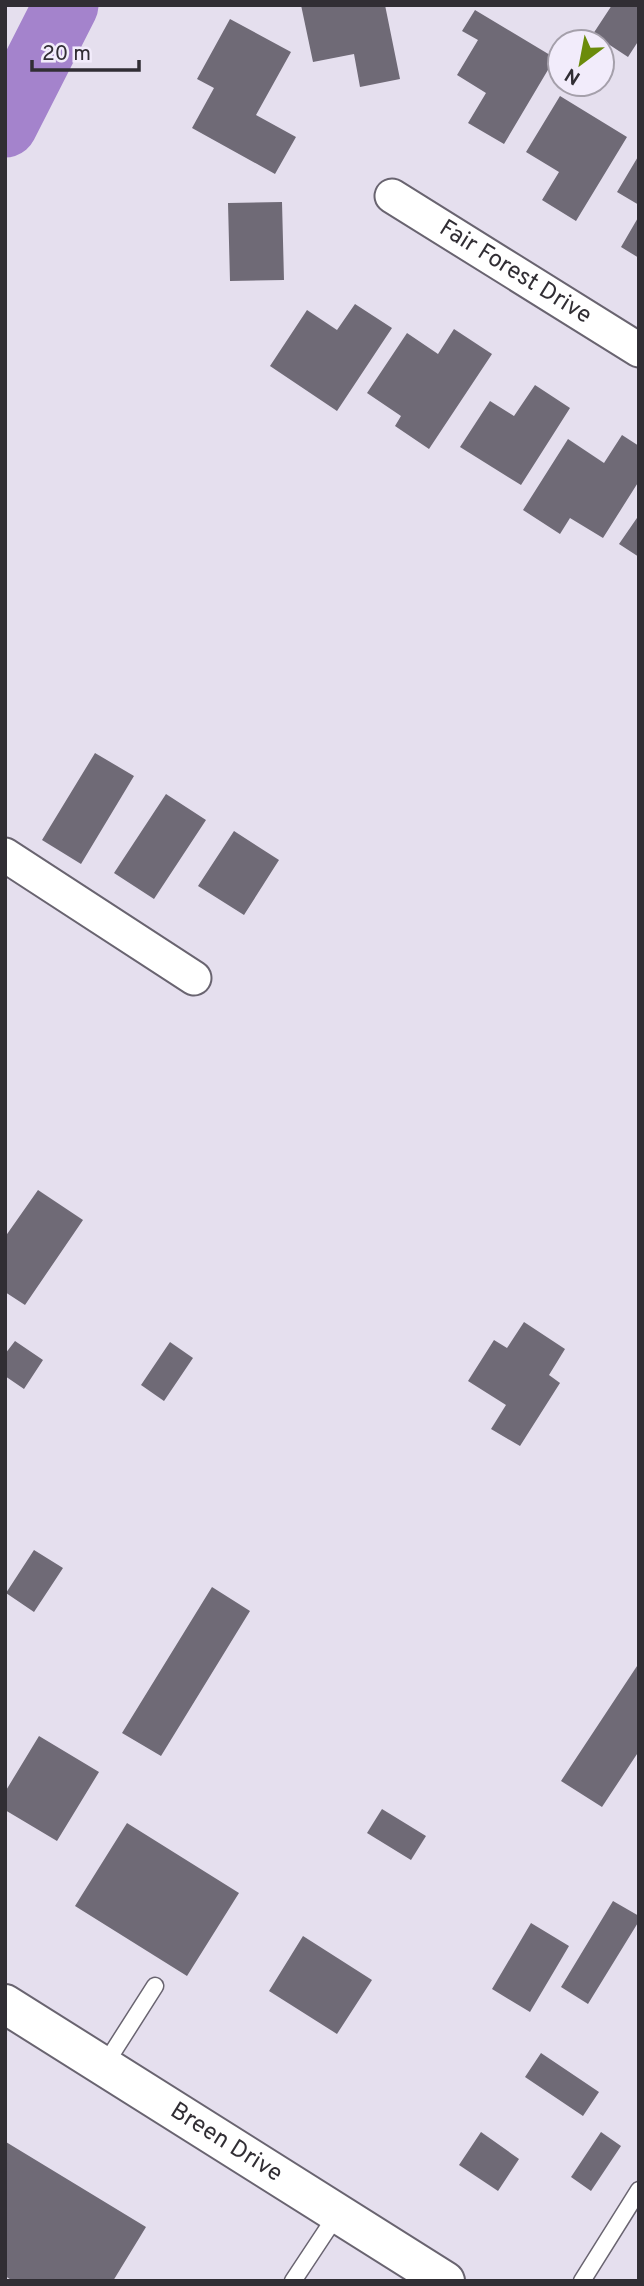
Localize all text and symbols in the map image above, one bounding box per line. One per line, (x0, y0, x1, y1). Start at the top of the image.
scale bar (32, 28, 138, 72)
north arrow (546, 28, 616, 98)
text: 20 m (42, 41, 91, 68)
text: N (561, 62, 585, 90)
street label: Fair Forest Drive (433, 214, 597, 332)
street label: Breen Drive (164, 2097, 288, 2190)

